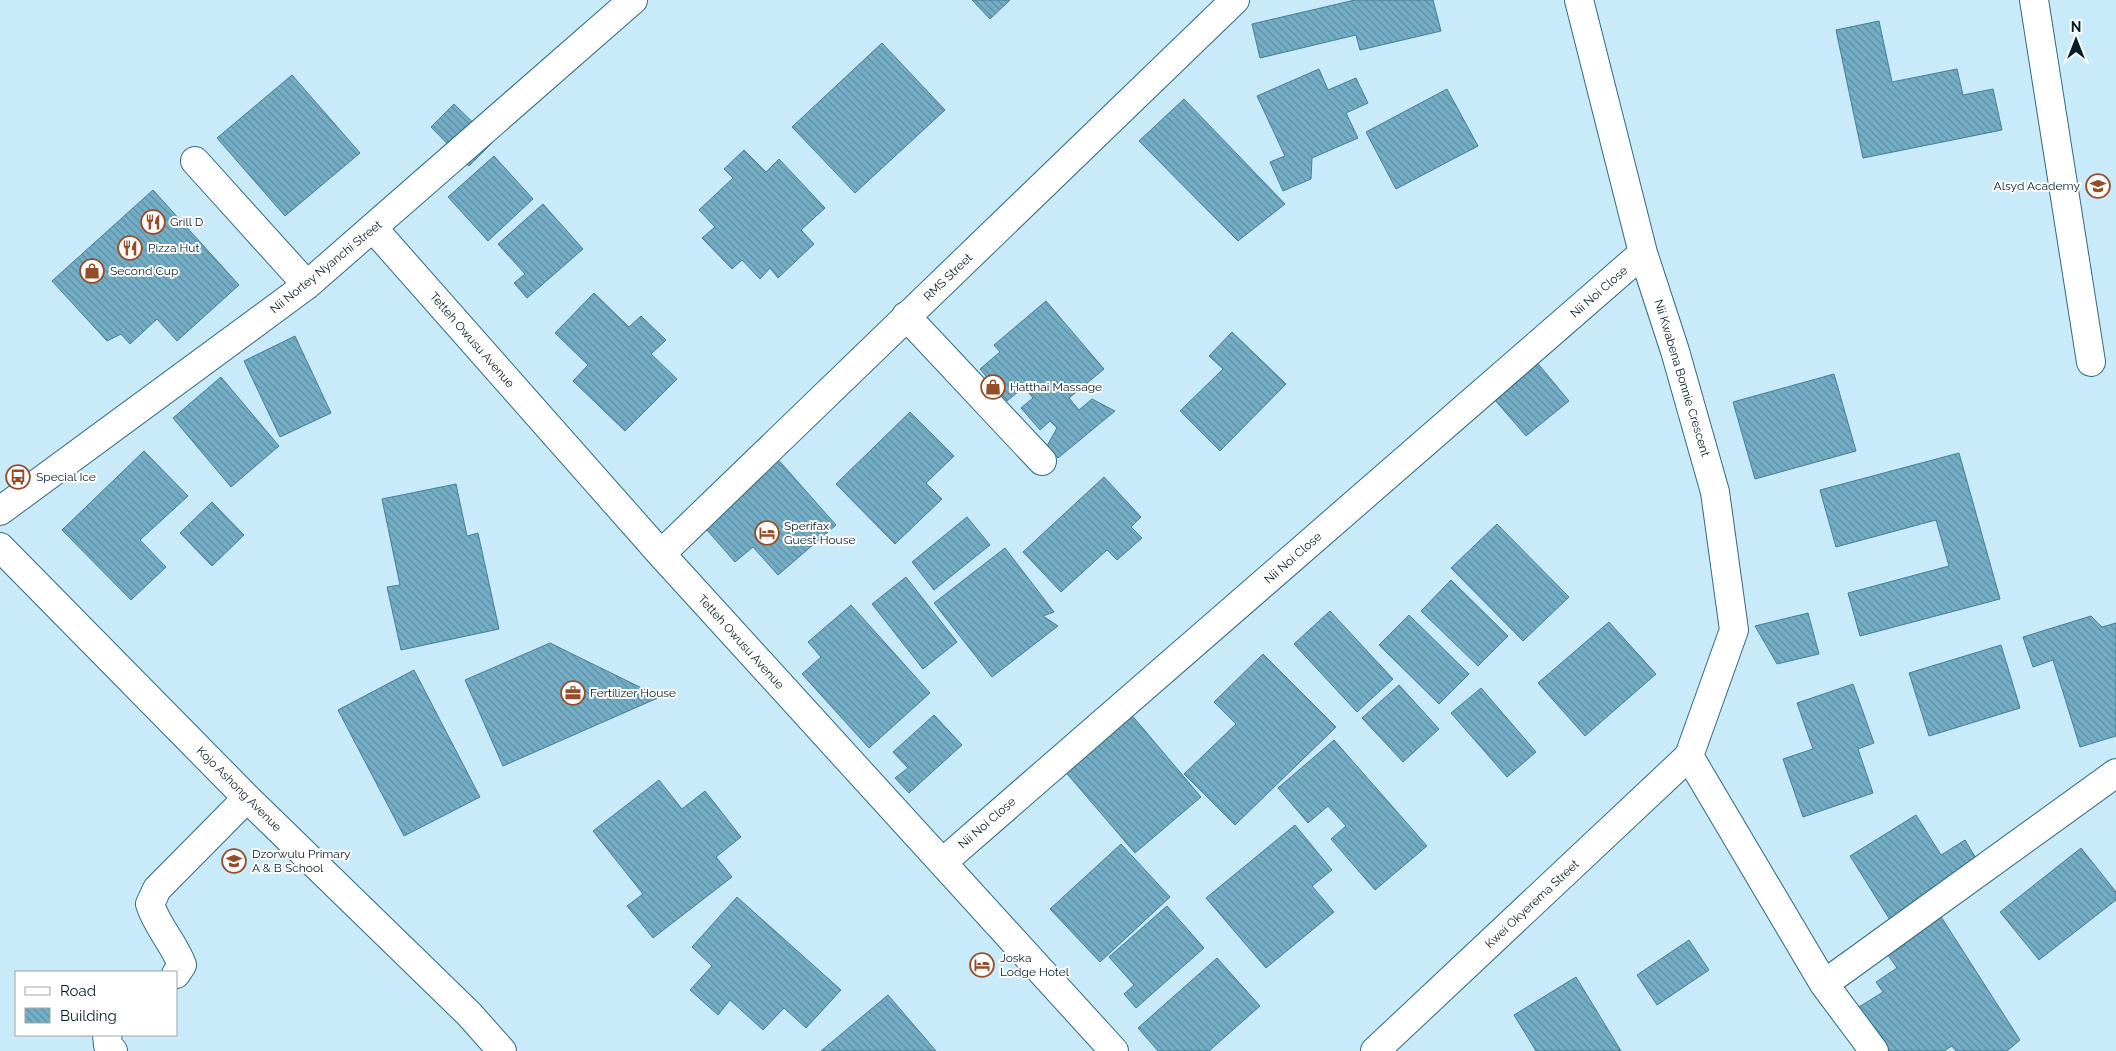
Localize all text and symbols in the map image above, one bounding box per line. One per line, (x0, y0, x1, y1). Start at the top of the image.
north arrow (2051, 15, 2101, 65)
text: N (2071, 19, 2081, 35)
school or university icon: Alsyd Academy (2085, 173, 2111, 199)
place label: Alsyd Academy (1994, 179, 2080, 193)
restaurant icon: Grill D (140, 209, 166, 235)
place label: Grill D (170, 215, 204, 229)
street label: Nii Nortey Nyanchi Street (267, 218, 385, 316)
restaurant icon: Pizza Hut (117, 235, 143, 261)
place label: Pizza Hut (148, 241, 200, 255)
street label: RMS Street (921, 250, 975, 304)
shop icon: Second Cup (79, 258, 105, 284)
street label: Nii Noi Close (1568, 263, 1630, 321)
place label: Second Cup (110, 264, 178, 278)
street label: Tetteh Owusu Avenue (427, 290, 517, 390)
street label: Nii Kwabena Bonnie Crescent (1651, 298, 1713, 458)
shop icon: Hatthai Massage (980, 374, 1006, 400)
place label: Hatthai Massage (1010, 380, 1102, 394)
bus stop icon: Special Ice (5, 464, 31, 490)
place label: Special Ice (36, 470, 96, 484)
place label: Sperifax Guest House (784, 519, 856, 547)
hotel icon: Sperifax Guest House (754, 520, 780, 546)
street label: Nii Noi Close (1262, 529, 1324, 587)
street label: Tetteh Owusu Avenue (695, 592, 787, 692)
office icon: Fertilizer House (560, 680, 586, 706)
place label: Fertilizer House (590, 686, 676, 700)
street label: Kojo Ashong Avenue (194, 744, 284, 834)
street label: Nii Noi Close (956, 794, 1018, 852)
place label: Dzorwulu Primary A & B School (252, 847, 351, 875)
school or university icon: Dzorwulu Primary A & B School (221, 848, 247, 874)
street label: Kwei Okyerema Street (1482, 857, 1582, 951)
place label: Joska Lodge Hotel (1000, 951, 1070, 979)
hotel icon: Joska Lodge Hotel (969, 952, 995, 978)
legend (15, 971, 178, 1036)
text: Road (60, 982, 96, 1000)
text: Building (60, 1007, 117, 1025)

